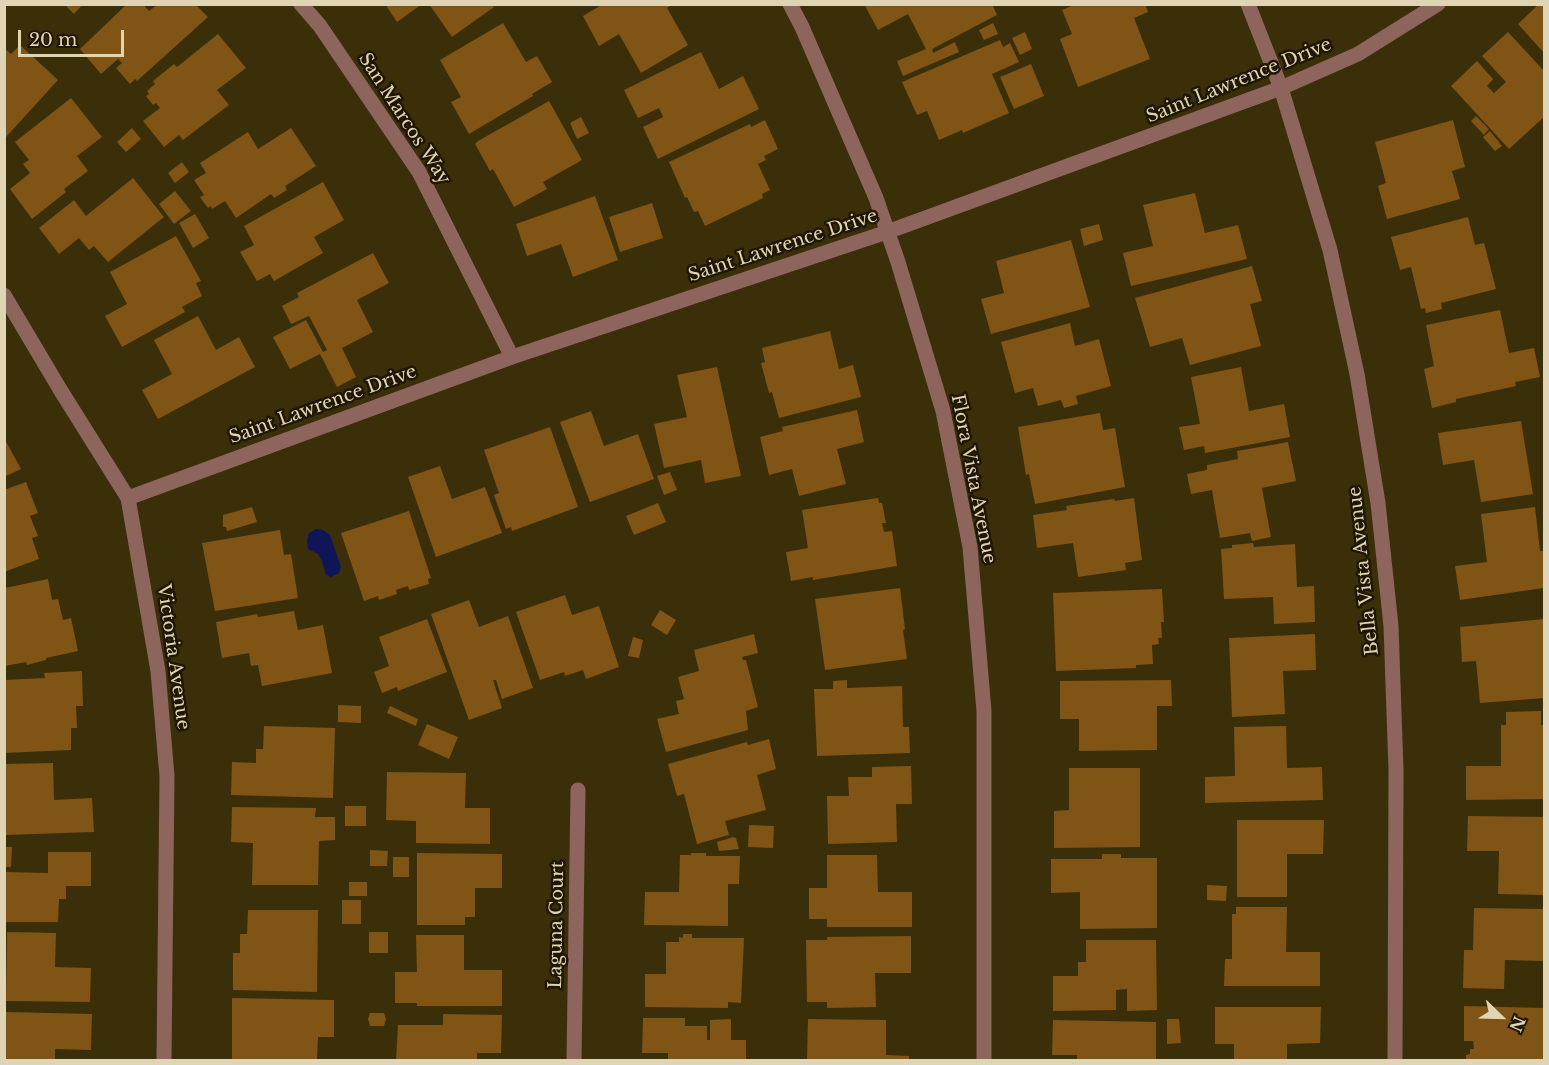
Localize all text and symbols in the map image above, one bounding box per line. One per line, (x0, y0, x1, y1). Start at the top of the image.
scale bar (21, 18, 128, 56)
text: 20 m (29, 29, 77, 51)
street label: Saint Lawrence Drive (1143, 34, 1335, 128)
street label: San Marcos Way (353, 49, 455, 189)
street label: Saint Lawrence Drive (686, 205, 880, 287)
street label: Saint Lawrence Drive (226, 361, 420, 449)
street label: Flora Vista Avenue (946, 392, 1000, 566)
street label: Bella Vista Avenue (1344, 485, 1384, 657)
street label: Victoria Avenue (152, 583, 194, 731)
street label: Laguna Court (545, 861, 569, 989)
north arrow (1471, 987, 1531, 1047)
text: N (1505, 1013, 1530, 1035)

